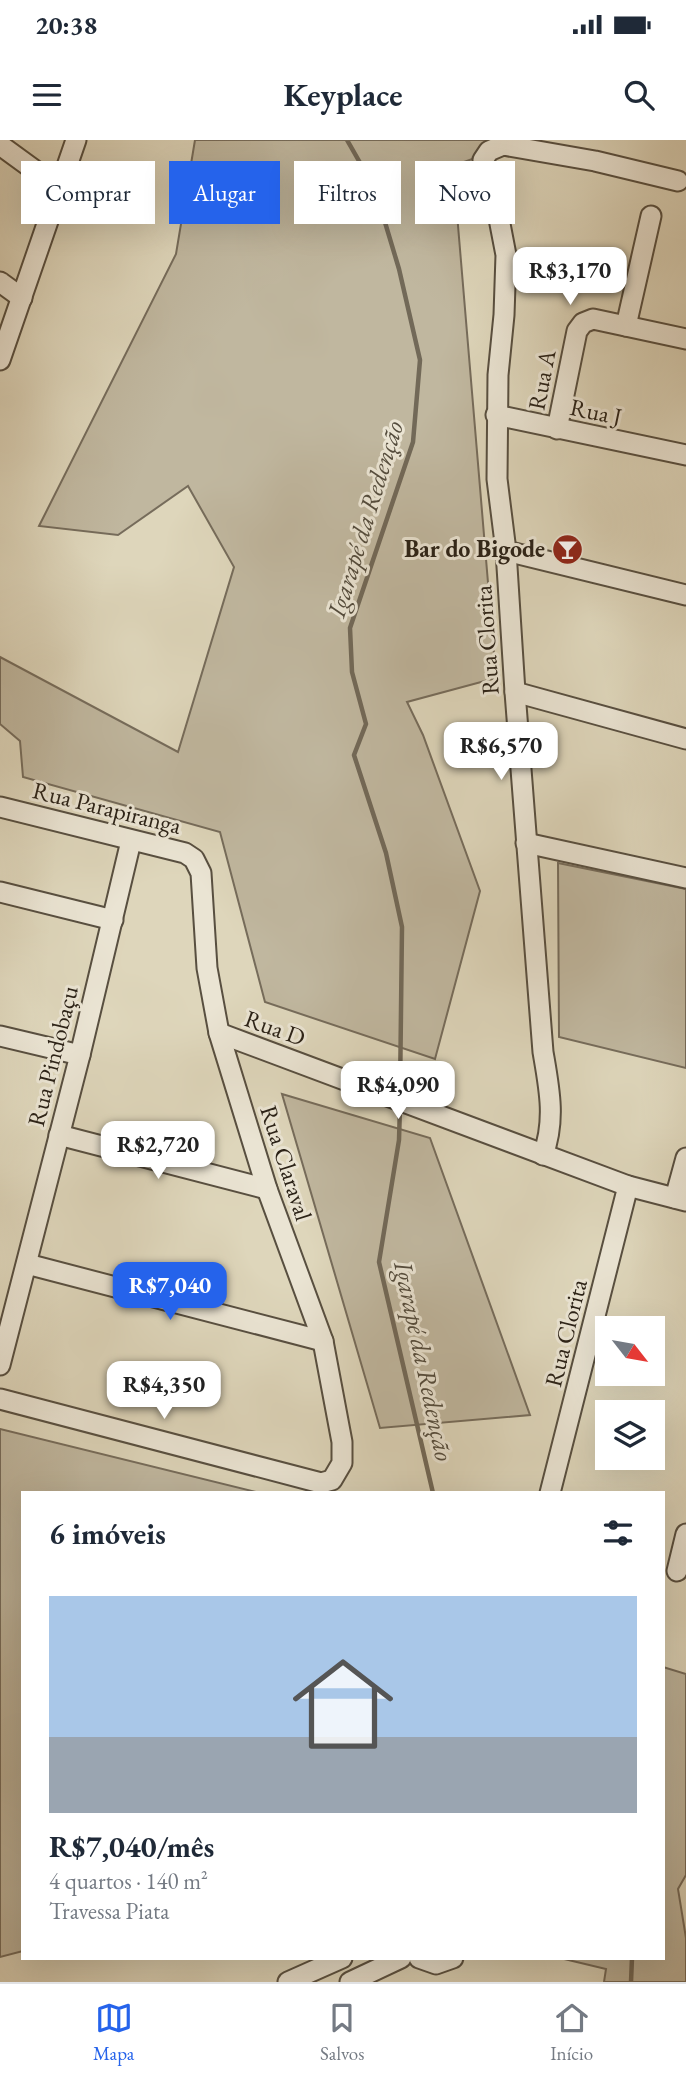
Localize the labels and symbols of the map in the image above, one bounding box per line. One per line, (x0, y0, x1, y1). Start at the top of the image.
pin: R$3,170 (505, 248, 635, 307)
street label: Rua A (520, 347, 563, 413)
street label: Rua J (567, 391, 625, 432)
water label: Igarapé da Redenção (319, 417, 411, 622)
bar icon: Bar do Bigode (551, 532, 585, 566)
place label: Bar do Bigode (404, 533, 545, 565)
street label: Rua Clorita (467, 584, 506, 696)
pin: R$6,570 (436, 722, 566, 782)
street label: Rua Parapiranga (30, 774, 185, 841)
street label: Rua Pindobaçu (20, 982, 85, 1129)
street label: Rua D (241, 1002, 310, 1053)
pin: R$4,090 (333, 1062, 463, 1121)
street label: Rua Claraval (253, 1101, 320, 1224)
pin: R$2,720 (93, 1122, 223, 1181)
water label: Igarapé da Redenção (386, 1257, 462, 1464)
pin: R$7,040 (105, 1262, 235, 1322)
street label: Rua Clorita (537, 1275, 594, 1390)
north arrow (595, 1316, 665, 1386)
pin: R$4,350 (99, 1362, 229, 1421)

